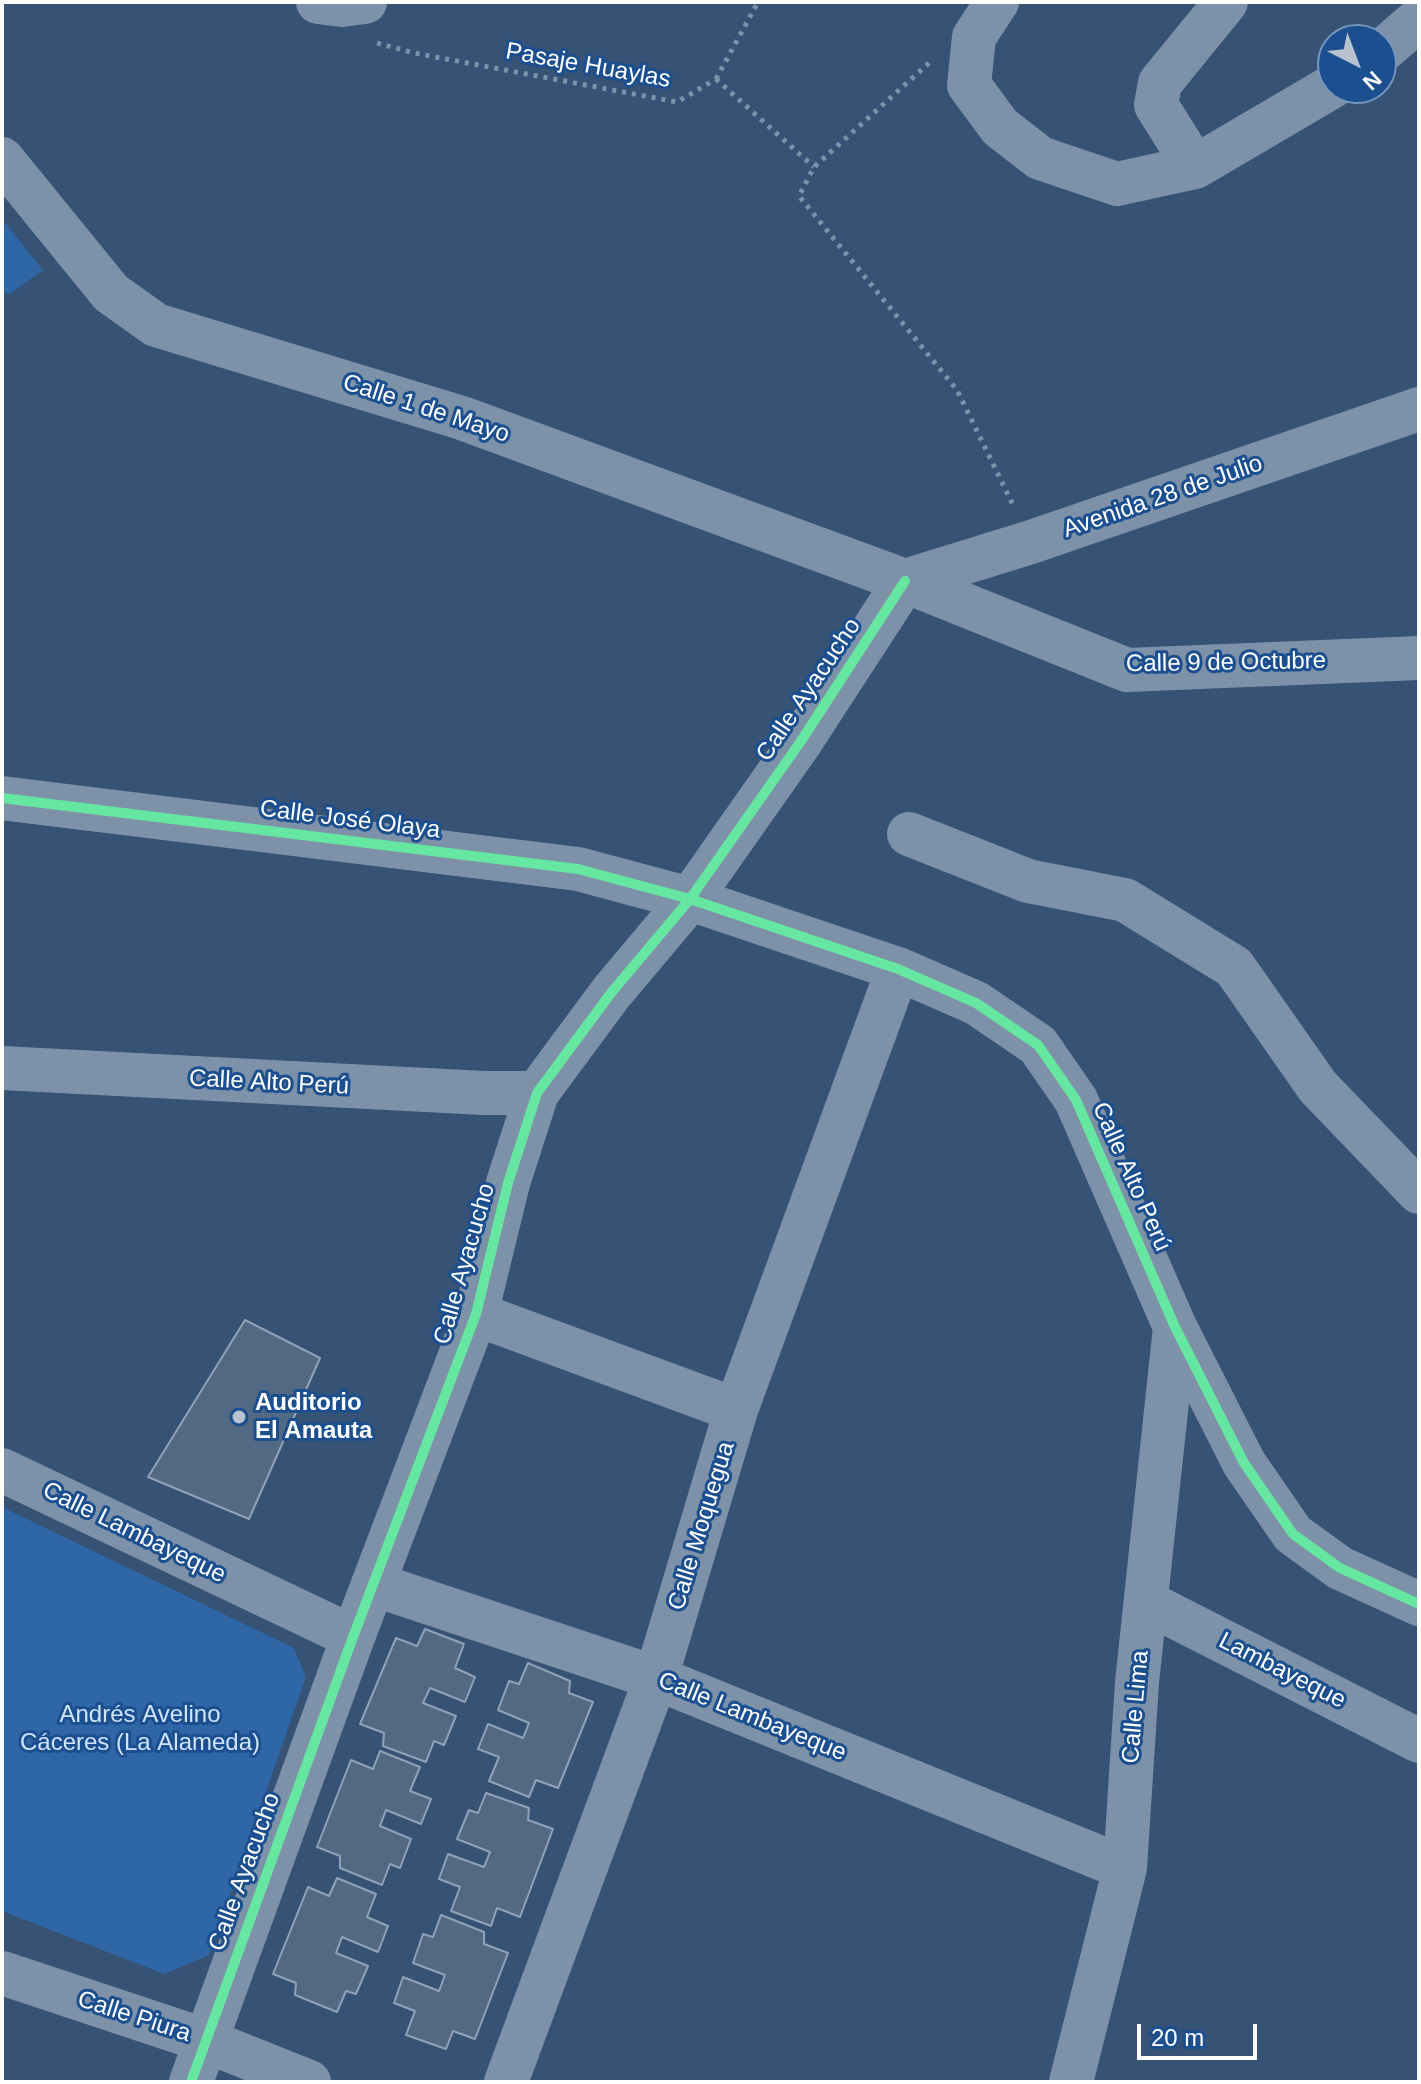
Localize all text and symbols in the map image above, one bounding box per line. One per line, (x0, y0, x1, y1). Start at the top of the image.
north arrow (1317, 24, 1397, 104)
street label: Pasaje Huaylas (503, 37, 673, 95)
text: N (1358, 66, 1386, 95)
street label: Calle 1 de Mayo (339, 369, 513, 449)
street label: Avenida 28 de Julio (1059, 449, 1267, 545)
street label: Calle Ayacucho (751, 613, 867, 767)
street label: Calle 9 de Octubre (1126, 647, 1326, 679)
street label: Calle José Olaya (258, 795, 442, 845)
street label: Calle Alto Perú (188, 1064, 350, 1102)
street label: Calle Alto Perú (1085, 1098, 1177, 1256)
street label: Calle Ayacucho (428, 1180, 502, 1348)
place label: Auditorio El Amauta (255, 1389, 372, 1445)
marker: Auditorio El Amauta (230, 1408, 248, 1426)
street label: Calle Moquegua (663, 1438, 741, 1614)
street label: Calle Lambayeque (38, 1476, 230, 1590)
street label: Lambayeque (1214, 1627, 1350, 1715)
street label: Calle Lima (1117, 1649, 1155, 1765)
street label: Calle Lambayeque (654, 1666, 850, 1768)
park label: Andrés Avelino Cáceres (La Alameda) (20, 1701, 260, 1757)
street label: Calle Ayacucho (203, 1789, 287, 1955)
street label: Calle Piura (74, 1985, 194, 2049)
scale bar (1141, 2008, 1261, 2058)
text: 20 m (1151, 2024, 1204, 2051)

